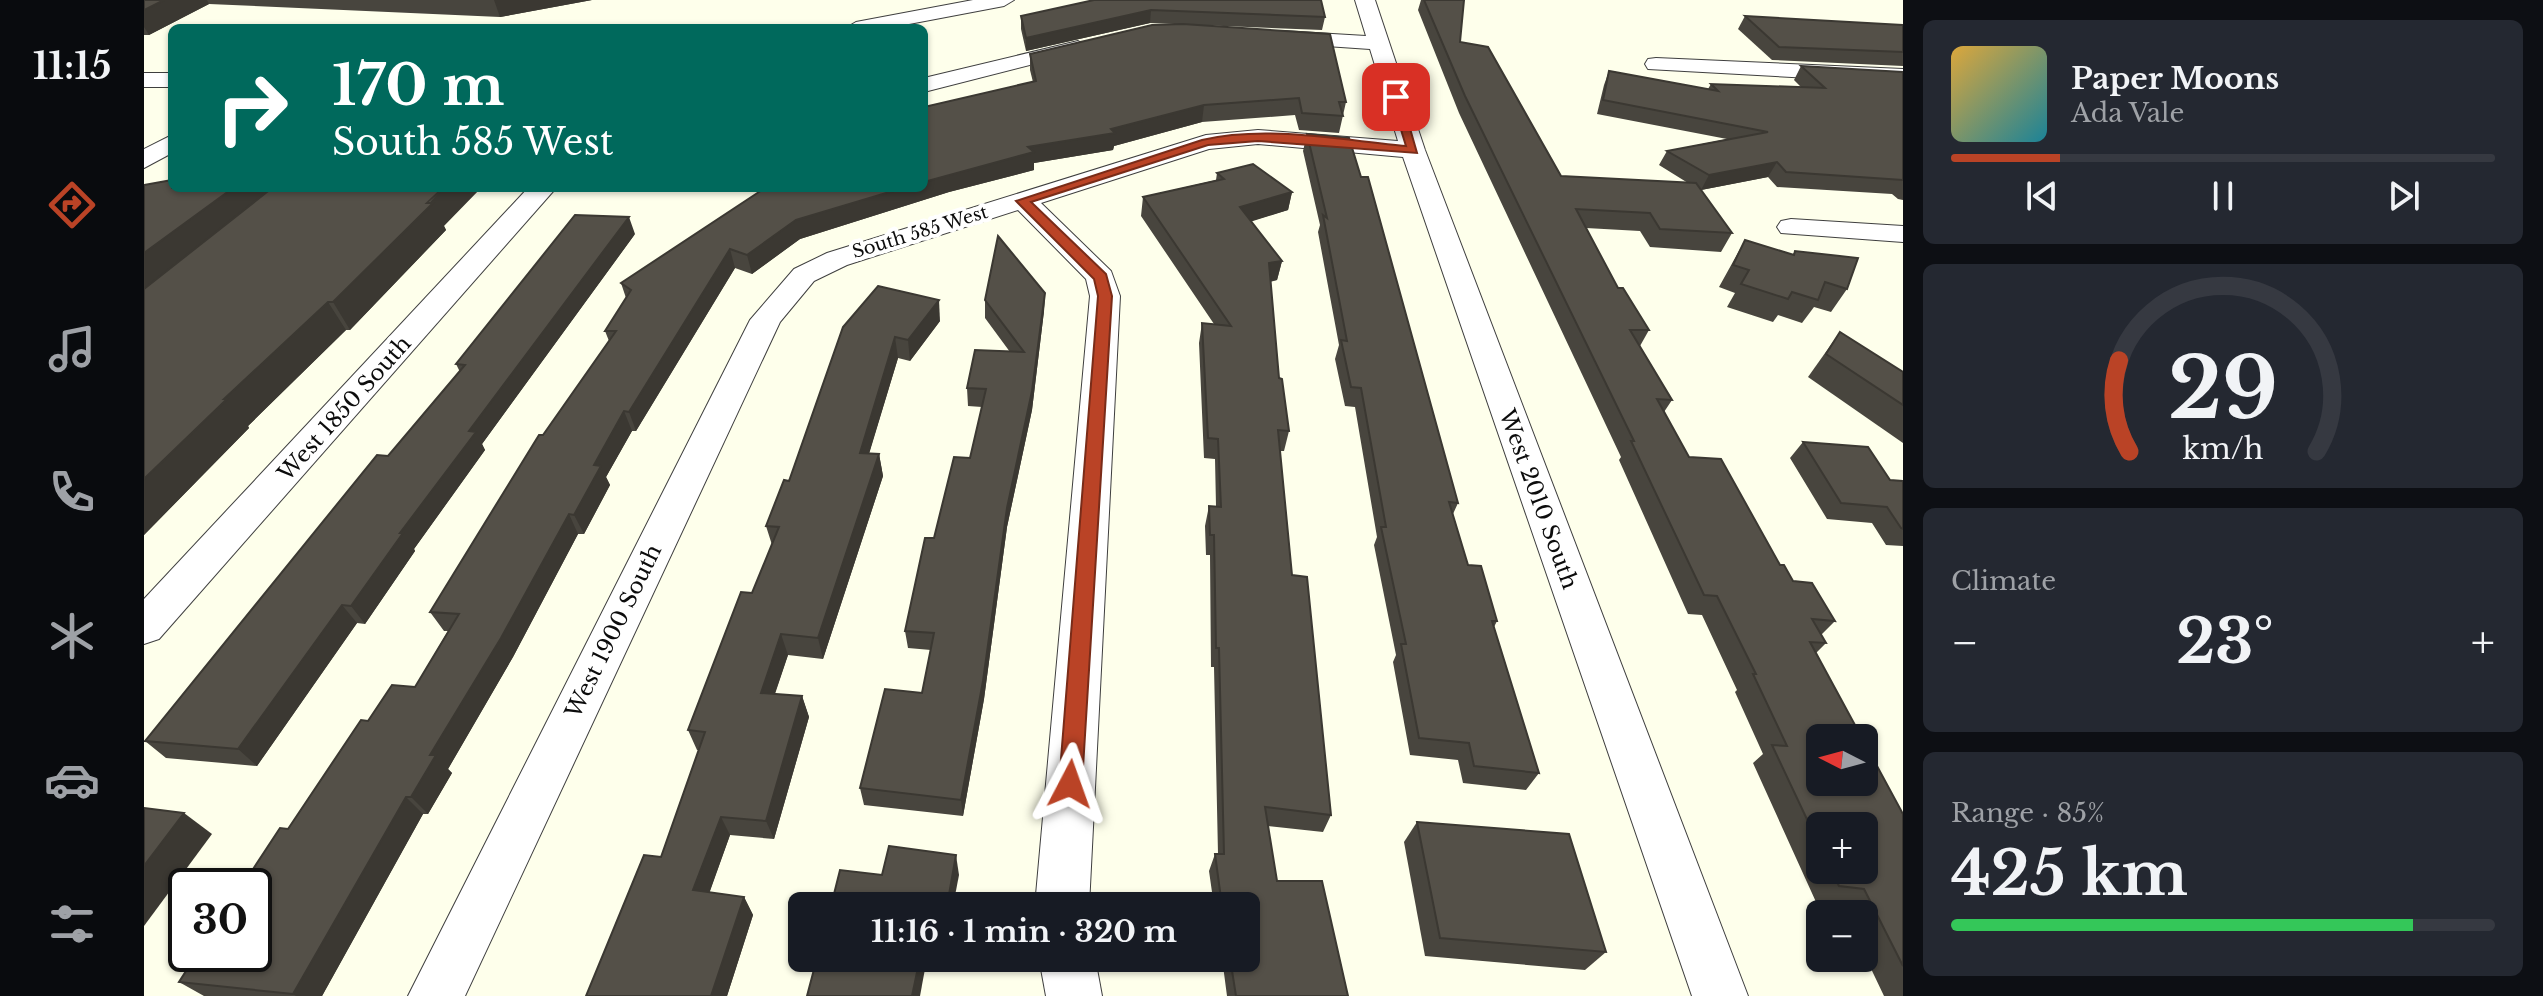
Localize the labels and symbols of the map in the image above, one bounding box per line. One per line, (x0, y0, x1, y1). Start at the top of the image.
pin (1362, 63, 1430, 131)
street label: South 585 West (850, 201, 991, 263)
street label: West 1850 South (271, 330, 417, 487)
street label: West 2010 South (1493, 405, 1584, 593)
street label: West 1900 South (559, 540, 667, 723)
north arrow (1806, 724, 1878, 796)
position arrow (1028, 742, 1112, 826)
speed limit sign: 30 (168, 868, 272, 972)

